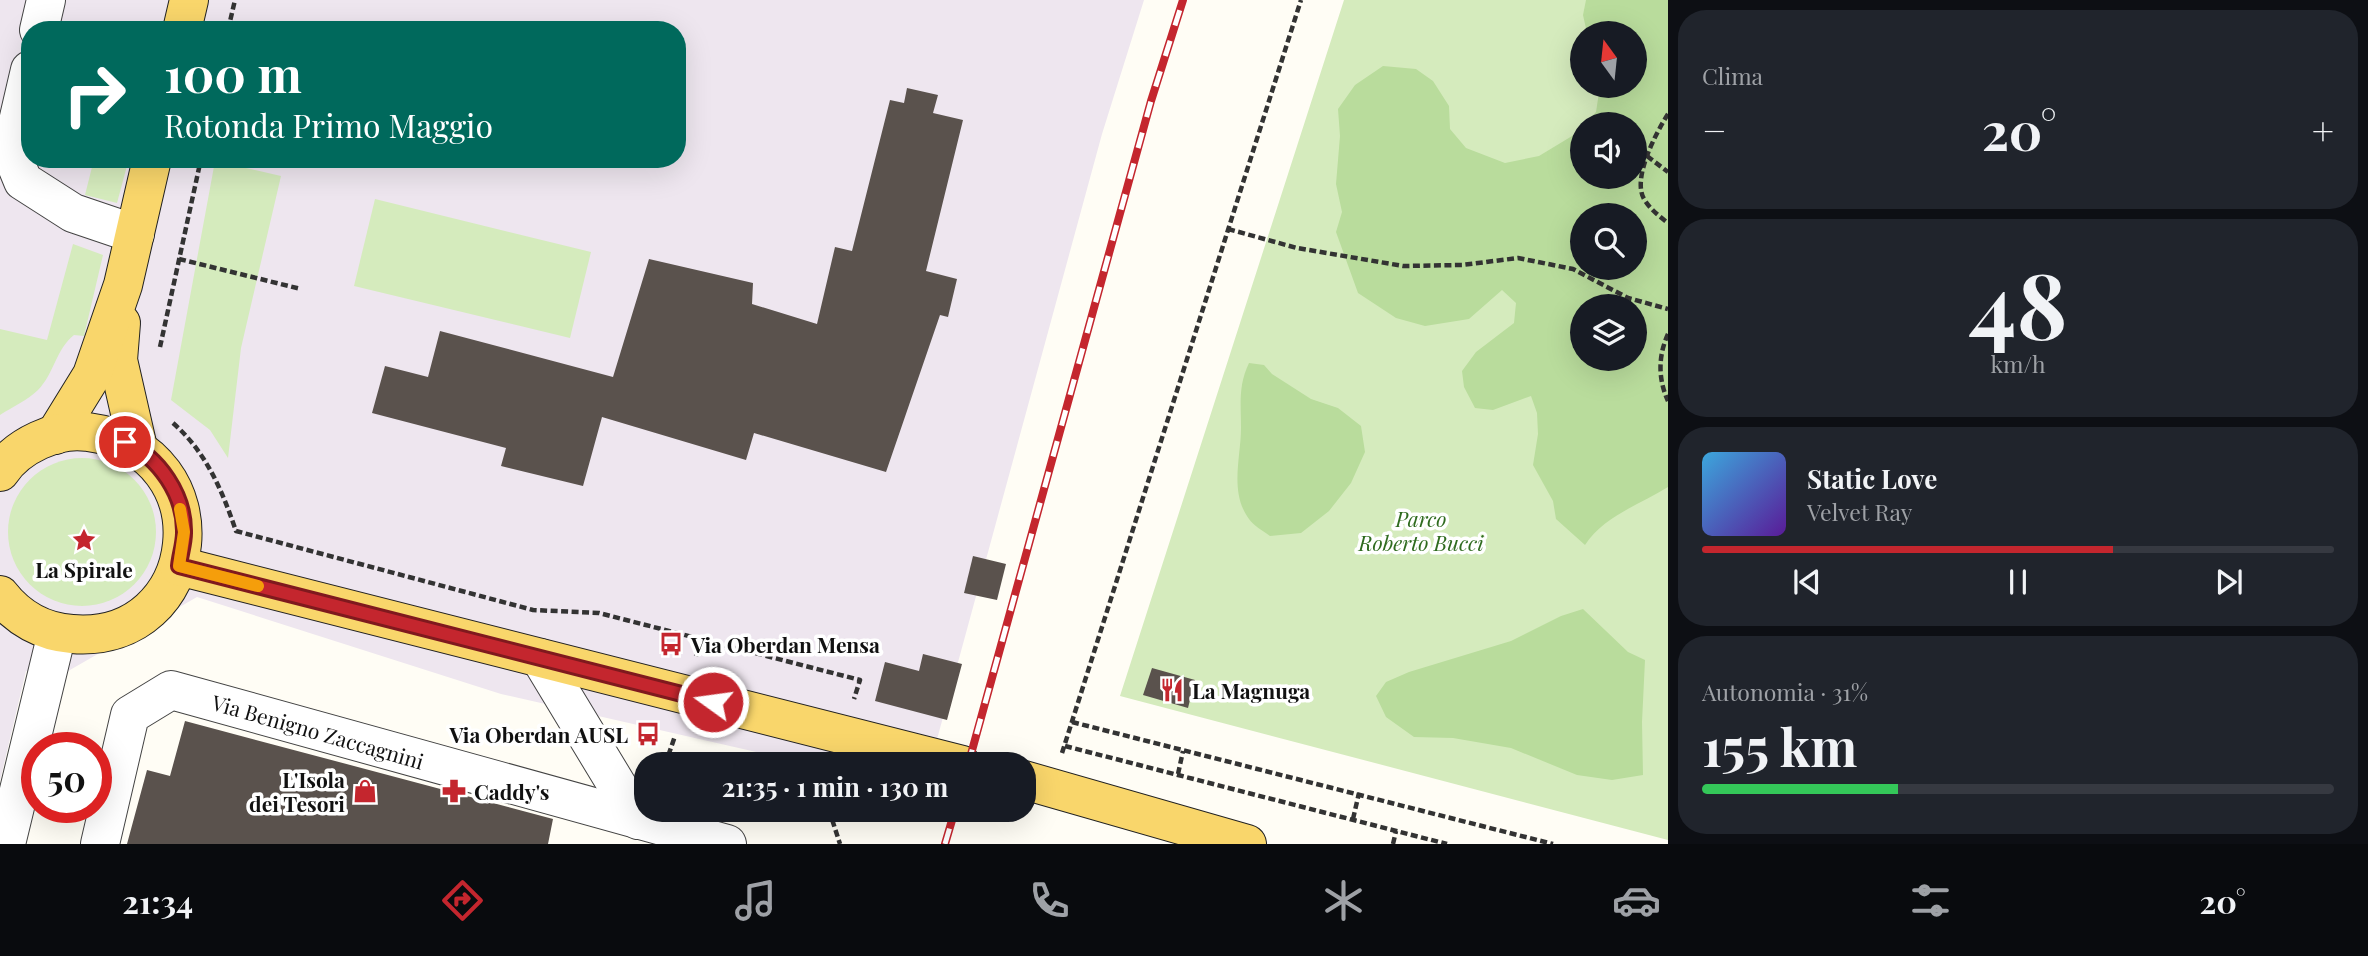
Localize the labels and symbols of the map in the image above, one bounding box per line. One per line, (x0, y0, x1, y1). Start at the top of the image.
north arrow (1570, 21, 1647, 98)
pin (95, 412, 155, 472)
park label: Parco Roberto Bucci (1357, 504, 1484, 556)
place icon: La Spirale (70, 526, 98, 554)
place label: La Spirale (35, 555, 133, 583)
bus stop icon: Via Oberdan Mensa (657, 630, 685, 658)
place label: Via Oberdan Mensa (690, 630, 880, 658)
position arrow (676, 665, 750, 739)
restaurant icon: La Magnuga (1158, 676, 1186, 704)
place label: La Magnuga (1192, 676, 1310, 704)
street label: Via Benigno Zaccagnini (208, 687, 427, 775)
place label: Via Oberdan AUSL (448, 720, 628, 748)
bus stop icon: Via Oberdan AUSL (634, 720, 662, 748)
speed limit sign: 50 (21, 732, 112, 823)
place label: L'Isola dei Tesori (249, 765, 345, 817)
shop icon: L'Isola dei Tesori (351, 777, 379, 805)
pharmacy icon: Caddy's (440, 777, 468, 805)
place label: Caddy's (474, 777, 550, 805)

